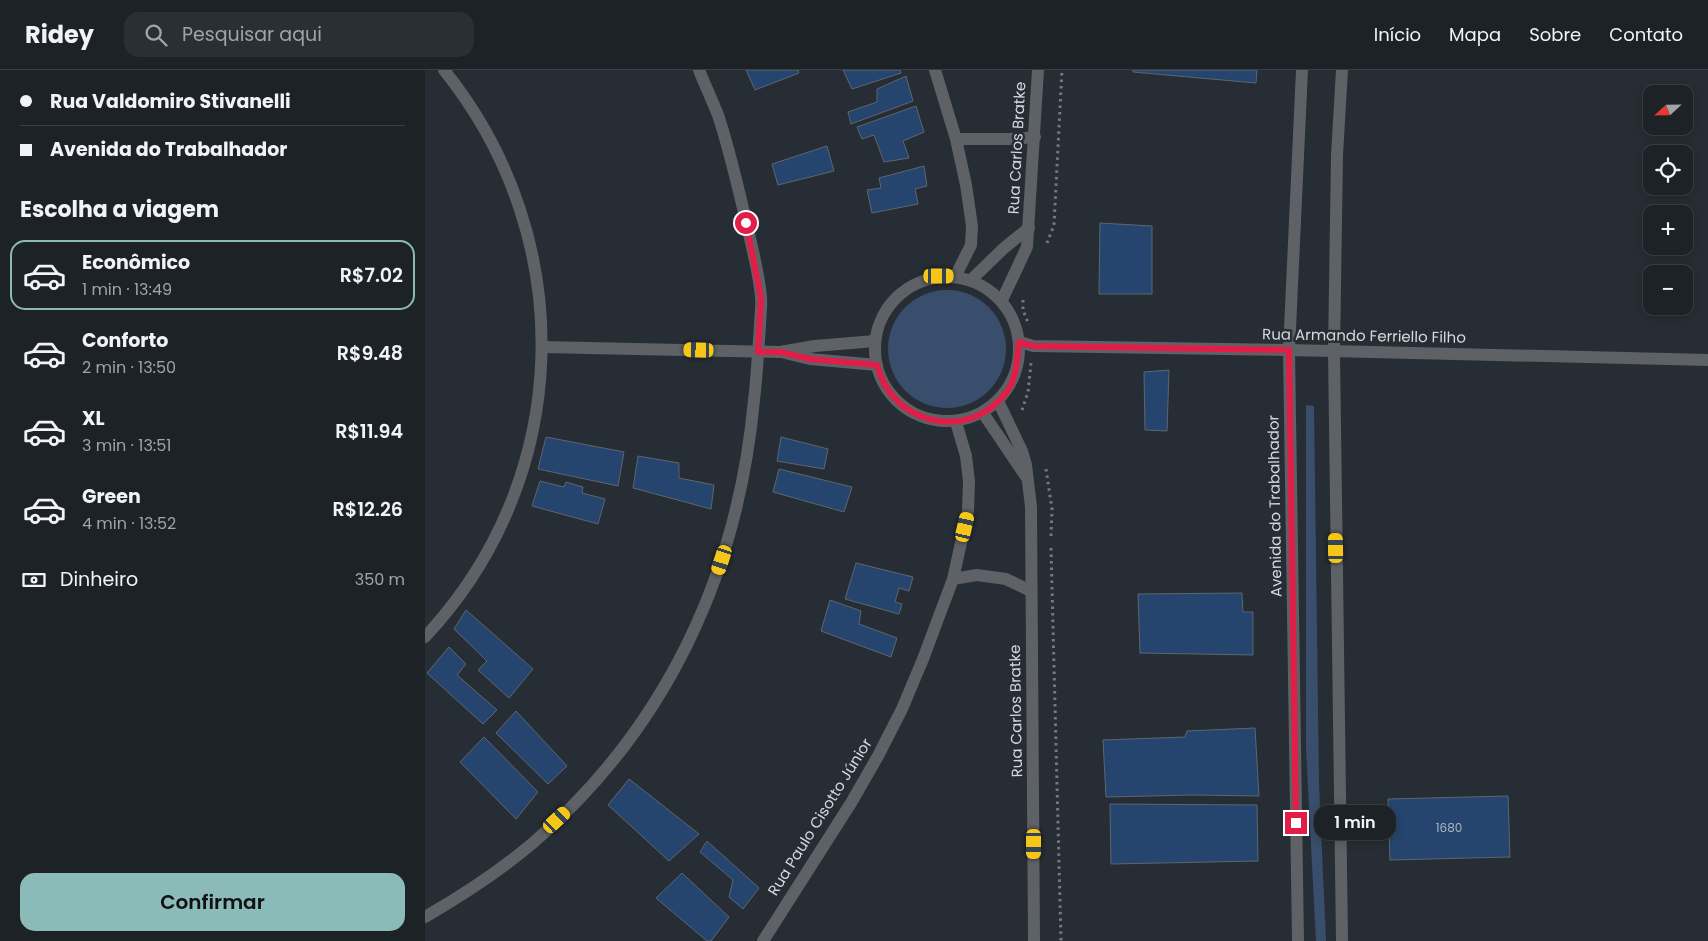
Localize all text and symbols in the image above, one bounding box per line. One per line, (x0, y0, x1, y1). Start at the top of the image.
search box (124, 12, 474, 57)
text: Ridey (25, 18, 94, 51)
icon: search (142, 21, 170, 49)
text: Pesquisar aqui (182, 21, 322, 48)
text: Início (1374, 22, 1421, 47)
text: Mapa (1449, 22, 1501, 47)
text: Sobre (1529, 22, 1581, 47)
text: Contato (1609, 22, 1683, 47)
street label: Rua Carlos Bratke (1003, 81, 1030, 215)
north arrow (1643, 85, 1693, 135)
map controls (1643, 85, 1693, 315)
text: Rua Valdomiro Stivanelli (50, 88, 291, 115)
text: Avenida do Trabalhador (50, 136, 287, 163)
button: locate (1643, 145, 1693, 195)
text: Escolha a viagem (20, 194, 219, 225)
button: + (1643, 205, 1693, 255)
route start (735, 212, 757, 234)
text: Econômico (82, 249, 190, 276)
icon: car (22, 253, 67, 298)
text: R$7.02 (340, 262, 403, 289)
button: − (1643, 265, 1693, 315)
car (924, 269, 954, 284)
text: 1 min · 13:49 (82, 278, 172, 301)
street label: Rua Armando Ferriello Filho (1262, 323, 1466, 348)
text: Conforto (82, 327, 168, 354)
icon: car (22, 331, 67, 376)
text: R$9.48 (337, 340, 403, 367)
car (683, 342, 714, 358)
text: 2 min · 13:50 (82, 356, 176, 379)
text: XL (82, 405, 105, 432)
icon: car (22, 409, 67, 454)
street label: Avenida do Trabalhador (1262, 414, 1287, 597)
text: R$11.94 (335, 418, 403, 445)
text: 3 min · 13:51 (82, 434, 171, 457)
text: Green (82, 483, 141, 510)
icon: car (22, 487, 67, 532)
text: R$12.26 (333, 496, 403, 523)
car (954, 511, 975, 543)
text: 4 min · 13:52 (82, 512, 176, 535)
car (1328, 533, 1343, 563)
car (710, 543, 733, 577)
icon: cash (20, 566, 48, 594)
text: Dinheiro (60, 566, 138, 593)
text: 350 m (355, 568, 405, 591)
street label: Rua Carlos Bratke (1004, 644, 1027, 778)
street label: Rua Paulo Cisotto Júnior (762, 734, 877, 899)
car (540, 804, 573, 836)
callout: 1 min (1313, 806, 1396, 840)
text: 1 min (1334, 811, 1376, 834)
route end (1285, 812, 1307, 834)
house number: 1680 (1436, 819, 1462, 836)
car (1026, 829, 1041, 859)
button: Confirmar (20, 873, 405, 931)

